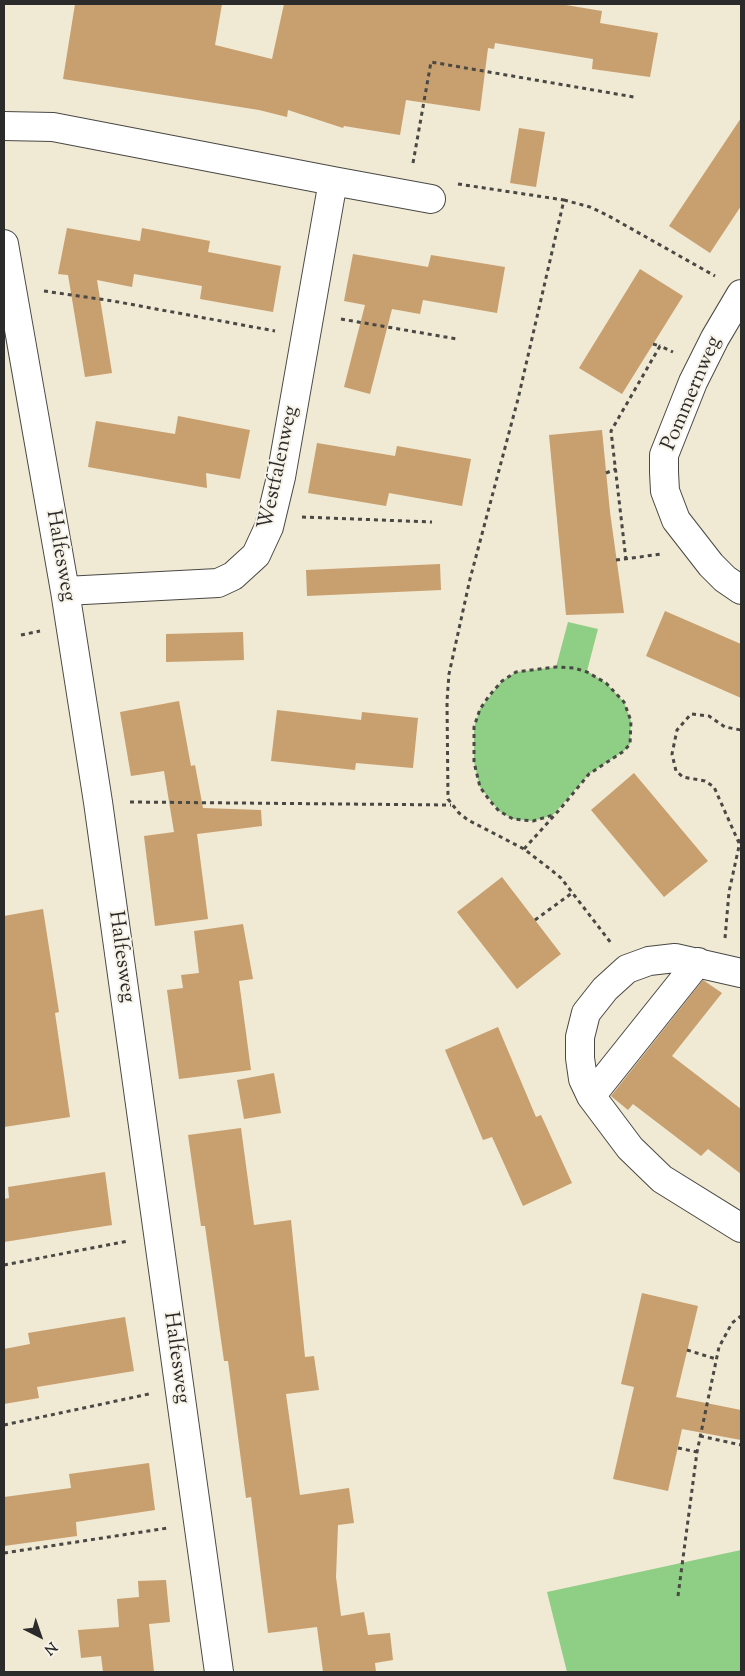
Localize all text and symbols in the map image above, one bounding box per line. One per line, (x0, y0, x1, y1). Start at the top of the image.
street label: Pommernweg (658, 333, 728, 455)
street label: Westfalenweg (255, 404, 305, 532)
street label: Halfesweg (39, 508, 79, 604)
street label: Halfesweg (101, 910, 139, 1004)
street label: Halfesweg (156, 1311, 194, 1405)
north arrow (15, 1611, 65, 1661)
text: N (39, 1636, 61, 1659)

